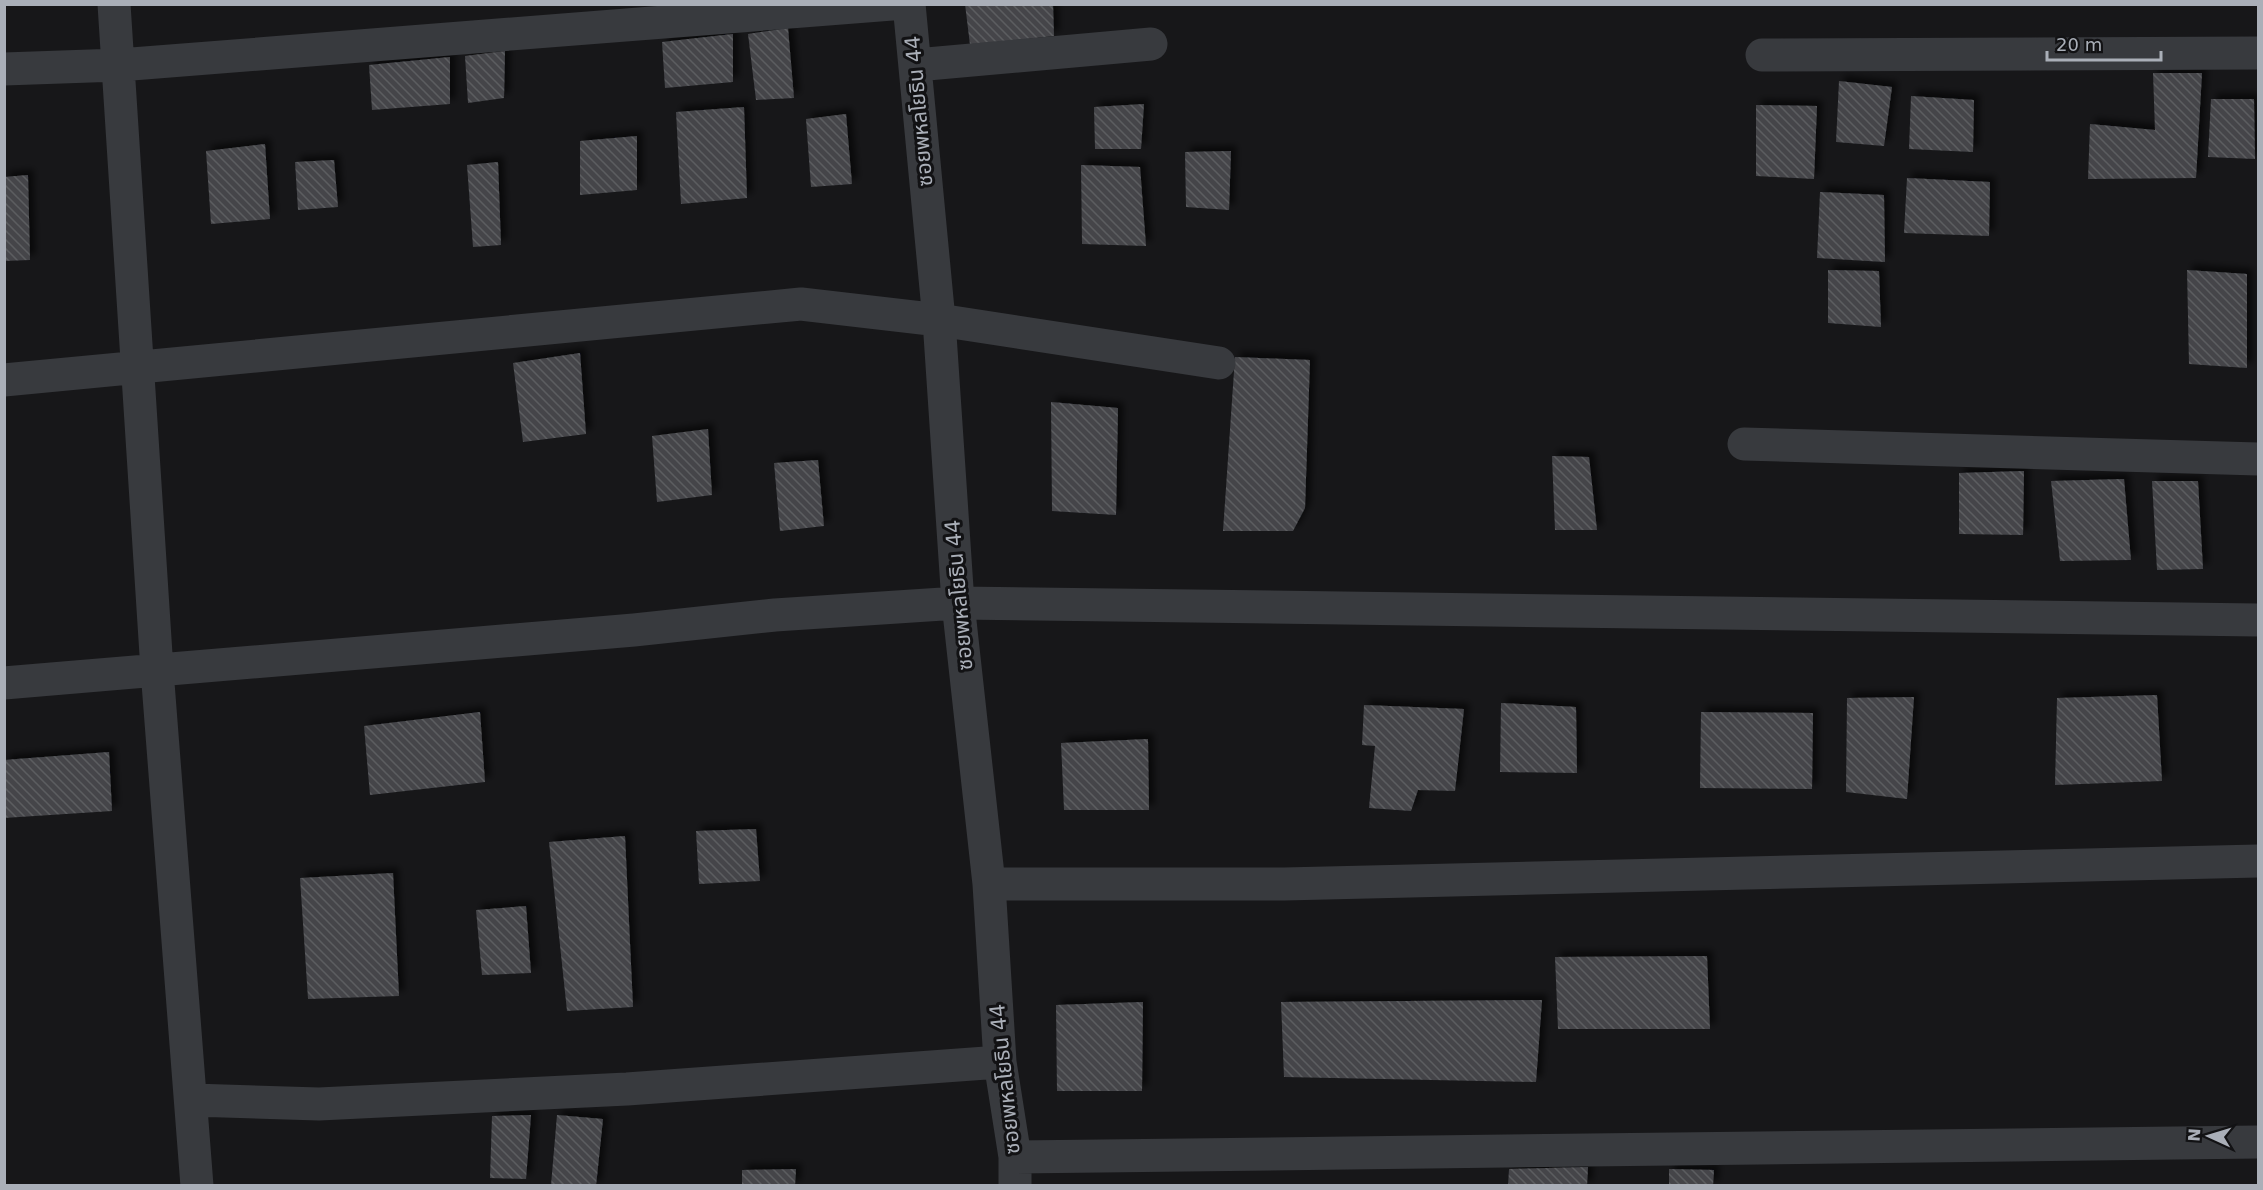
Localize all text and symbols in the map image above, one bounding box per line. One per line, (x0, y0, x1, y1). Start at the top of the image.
scale bar (2047, 24, 2161, 62)
text: 20 m (2056, 34, 2102, 55)
street label: ซอยพหลโยธิน 44 (900, 35, 938, 187)
street label: ซอยพหลโยธิน 44 (940, 519, 978, 671)
street label: ซอยพหลโยธิน 44 (985, 1003, 1025, 1155)
north arrow (2179, 1106, 2239, 1166)
text: N (2185, 1128, 2204, 1142)

